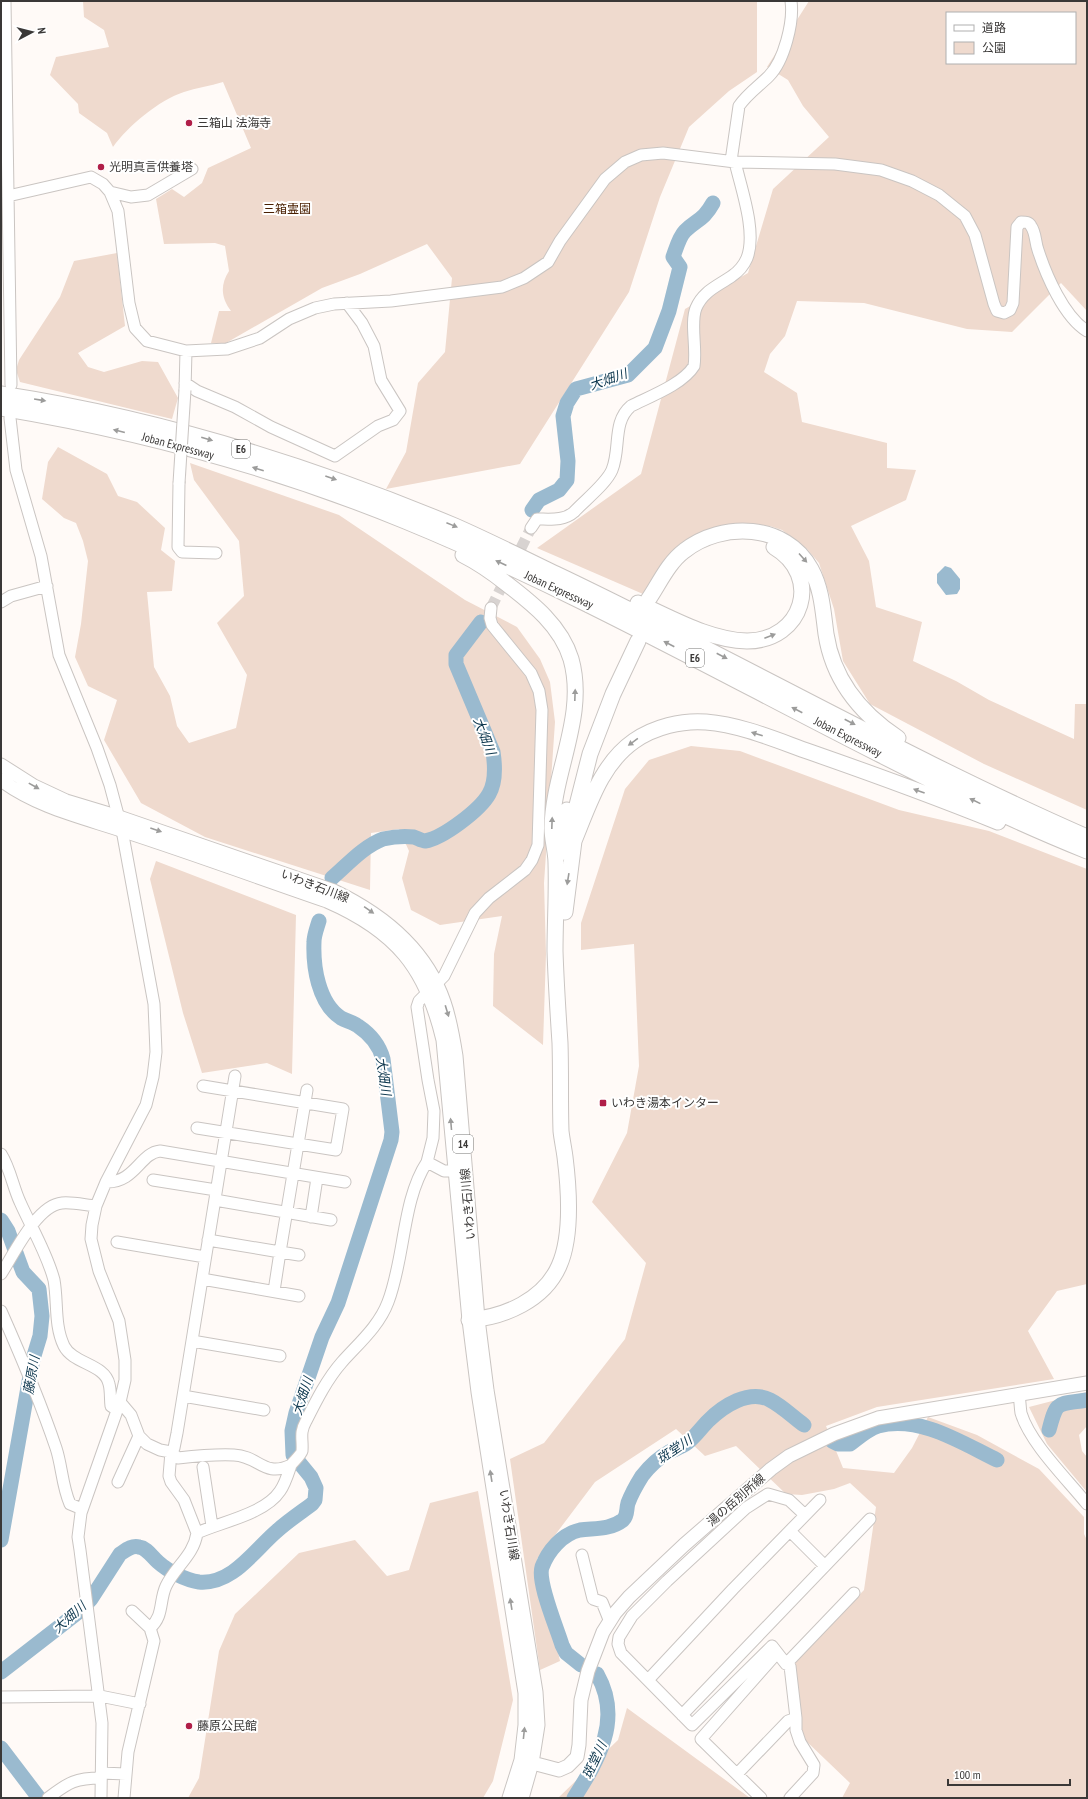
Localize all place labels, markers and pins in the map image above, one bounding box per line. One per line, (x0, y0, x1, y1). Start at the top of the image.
place label: 三箱山 法海寺 (197, 115, 272, 130)
marker: 三箱山 法海寺 (184, 118, 194, 128)
place label: 光明真言供養塔 (109, 159, 193, 174)
marker: 光明真言供養塔 (96, 162, 106, 172)
place label: いわき湯本インター (611, 1095, 719, 1110)
marker: いわき湯本インター (598, 1098, 608, 1108)
place label: 藤原公民館 (197, 1718, 257, 1733)
marker: 藤原公民館 (184, 1721, 194, 1731)

